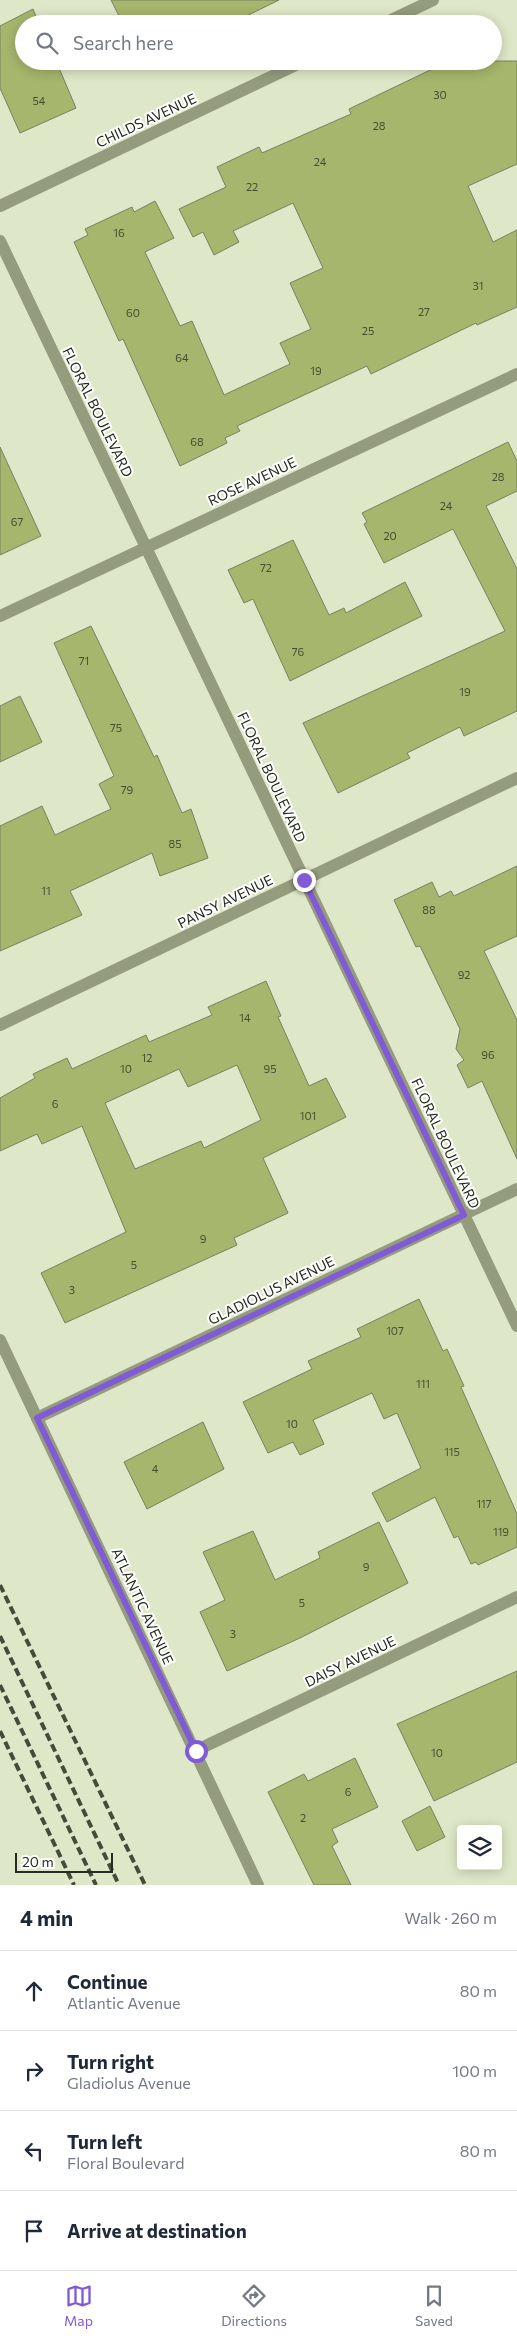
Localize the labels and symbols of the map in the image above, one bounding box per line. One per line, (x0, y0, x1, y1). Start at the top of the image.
house number: 30 (433, 88, 447, 101)
street label: CHILDS AVENUE (93, 89, 199, 151)
house number: 54 (33, 94, 46, 107)
house number: 28 (373, 119, 386, 132)
house number: 24 (314, 155, 327, 168)
house number: 22 (246, 180, 258, 193)
house number: 16 (113, 226, 125, 239)
house number: 31 (473, 279, 483, 292)
house number: 27 (418, 305, 430, 318)
house number: 60 (126, 306, 140, 319)
house number: 25 (362, 324, 374, 337)
street label: FLORAL BOULEVARD (59, 344, 137, 480)
house number: 64 (175, 351, 189, 364)
house number: 19 (310, 364, 322, 377)
house number: 68 (190, 435, 204, 448)
street label: ROSE AVENUE (205, 453, 299, 509)
house number: 28 (492, 470, 505, 483)
house number: 24 (440, 499, 453, 512)
house number: 67 (11, 515, 23, 528)
house number: 20 (383, 529, 397, 542)
house number: 72 (260, 561, 272, 574)
house number: 76 (292, 645, 305, 658)
house number: 71 (79, 654, 89, 667)
house number: 19 (459, 685, 471, 698)
street label: FLORAL BOULEVARD (234, 709, 310, 845)
house number: 75 (110, 721, 122, 734)
house number: 79 (121, 783, 134, 796)
house number: 85 (169, 837, 182, 850)
route end (293, 869, 316, 892)
street label: PANSY AVENUE (175, 871, 275, 931)
house number: 11 (41, 884, 51, 897)
house number: 88 (422, 903, 436, 916)
house number: 92 (458, 968, 470, 981)
house number: 14 (239, 1011, 251, 1024)
house number: 96 (481, 1048, 495, 1061)
house number: 12 (142, 1051, 152, 1064)
house number: 10 (120, 1062, 132, 1075)
house number: 95 (264, 1062, 277, 1075)
street label: FLORAL BOULEVARD (408, 1075, 484, 1211)
house number: 6 (52, 1097, 59, 1110)
house number: 101 (300, 1109, 316, 1122)
house number: 9 (200, 1232, 207, 1245)
street label: GLADIOLUS AVENUE (205, 1252, 337, 1328)
house number: 5 (131, 1258, 137, 1271)
house number: 3 (69, 1283, 75, 1296)
house number: 107 (386, 1324, 404, 1337)
house number: 111 (416, 1377, 430, 1390)
house number: 10 (286, 1417, 298, 1430)
house number: 115 (444, 1445, 460, 1458)
house number: 4 (152, 1462, 159, 1475)
house number: 117 (476, 1497, 492, 1510)
house number: 119 (493, 1525, 509, 1538)
street label: ATLANTIC AVENUE (109, 1545, 177, 1667)
house number: 9 (363, 1560, 370, 1573)
house number: 5 (299, 1596, 305, 1609)
house number: 3 (230, 1627, 236, 1640)
street label: DAISY AVENUE (302, 1632, 398, 1690)
route start (185, 1740, 208, 1763)
house number: 10 (431, 1746, 443, 1759)
house number: 6 (345, 1785, 352, 1798)
house number: 2 (300, 1811, 306, 1824)
scale bar (15, 1850, 112, 1873)

